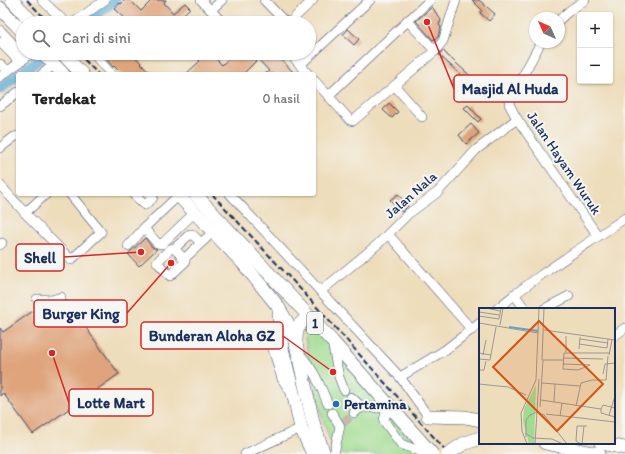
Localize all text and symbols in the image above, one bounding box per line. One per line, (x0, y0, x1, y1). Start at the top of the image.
north arrow (529, 12, 565, 48)
map controls (577, 12, 613, 84)
button: + (577, 12, 613, 48)
search box (16, 16, 316, 60)
icon: search (30, 27, 52, 49)
text: Cari di sini (62, 29, 131, 47)
button: − (577, 48, 613, 84)
callout: Masjid Al Huda (454, 75, 567, 102)
text: Masjid Al Huda (462, 80, 559, 99)
text: Terdekat (32, 88, 96, 108)
text: 0 hasil (263, 91, 300, 106)
street label: Jalan Hayam Wuruk (523, 108, 605, 219)
street label: Jalan Nala (382, 167, 441, 222)
callout: Shell (16, 244, 64, 271)
text: Shell (24, 249, 57, 267)
callout: Burger King (34, 300, 127, 327)
text: Burger King (42, 305, 120, 324)
inset map (479, 308, 615, 444)
road number: 1 (307, 312, 323, 334)
callout: Bunderan Aloha GZ (141, 322, 283, 349)
text: Bunderan Aloha GZ (149, 327, 276, 345)
callout: Lotte Mart (69, 389, 153, 416)
text: Lotte Mart (77, 394, 145, 412)
place label: Pertamina (344, 396, 407, 413)
marker: Pertamina (331, 399, 341, 409)

